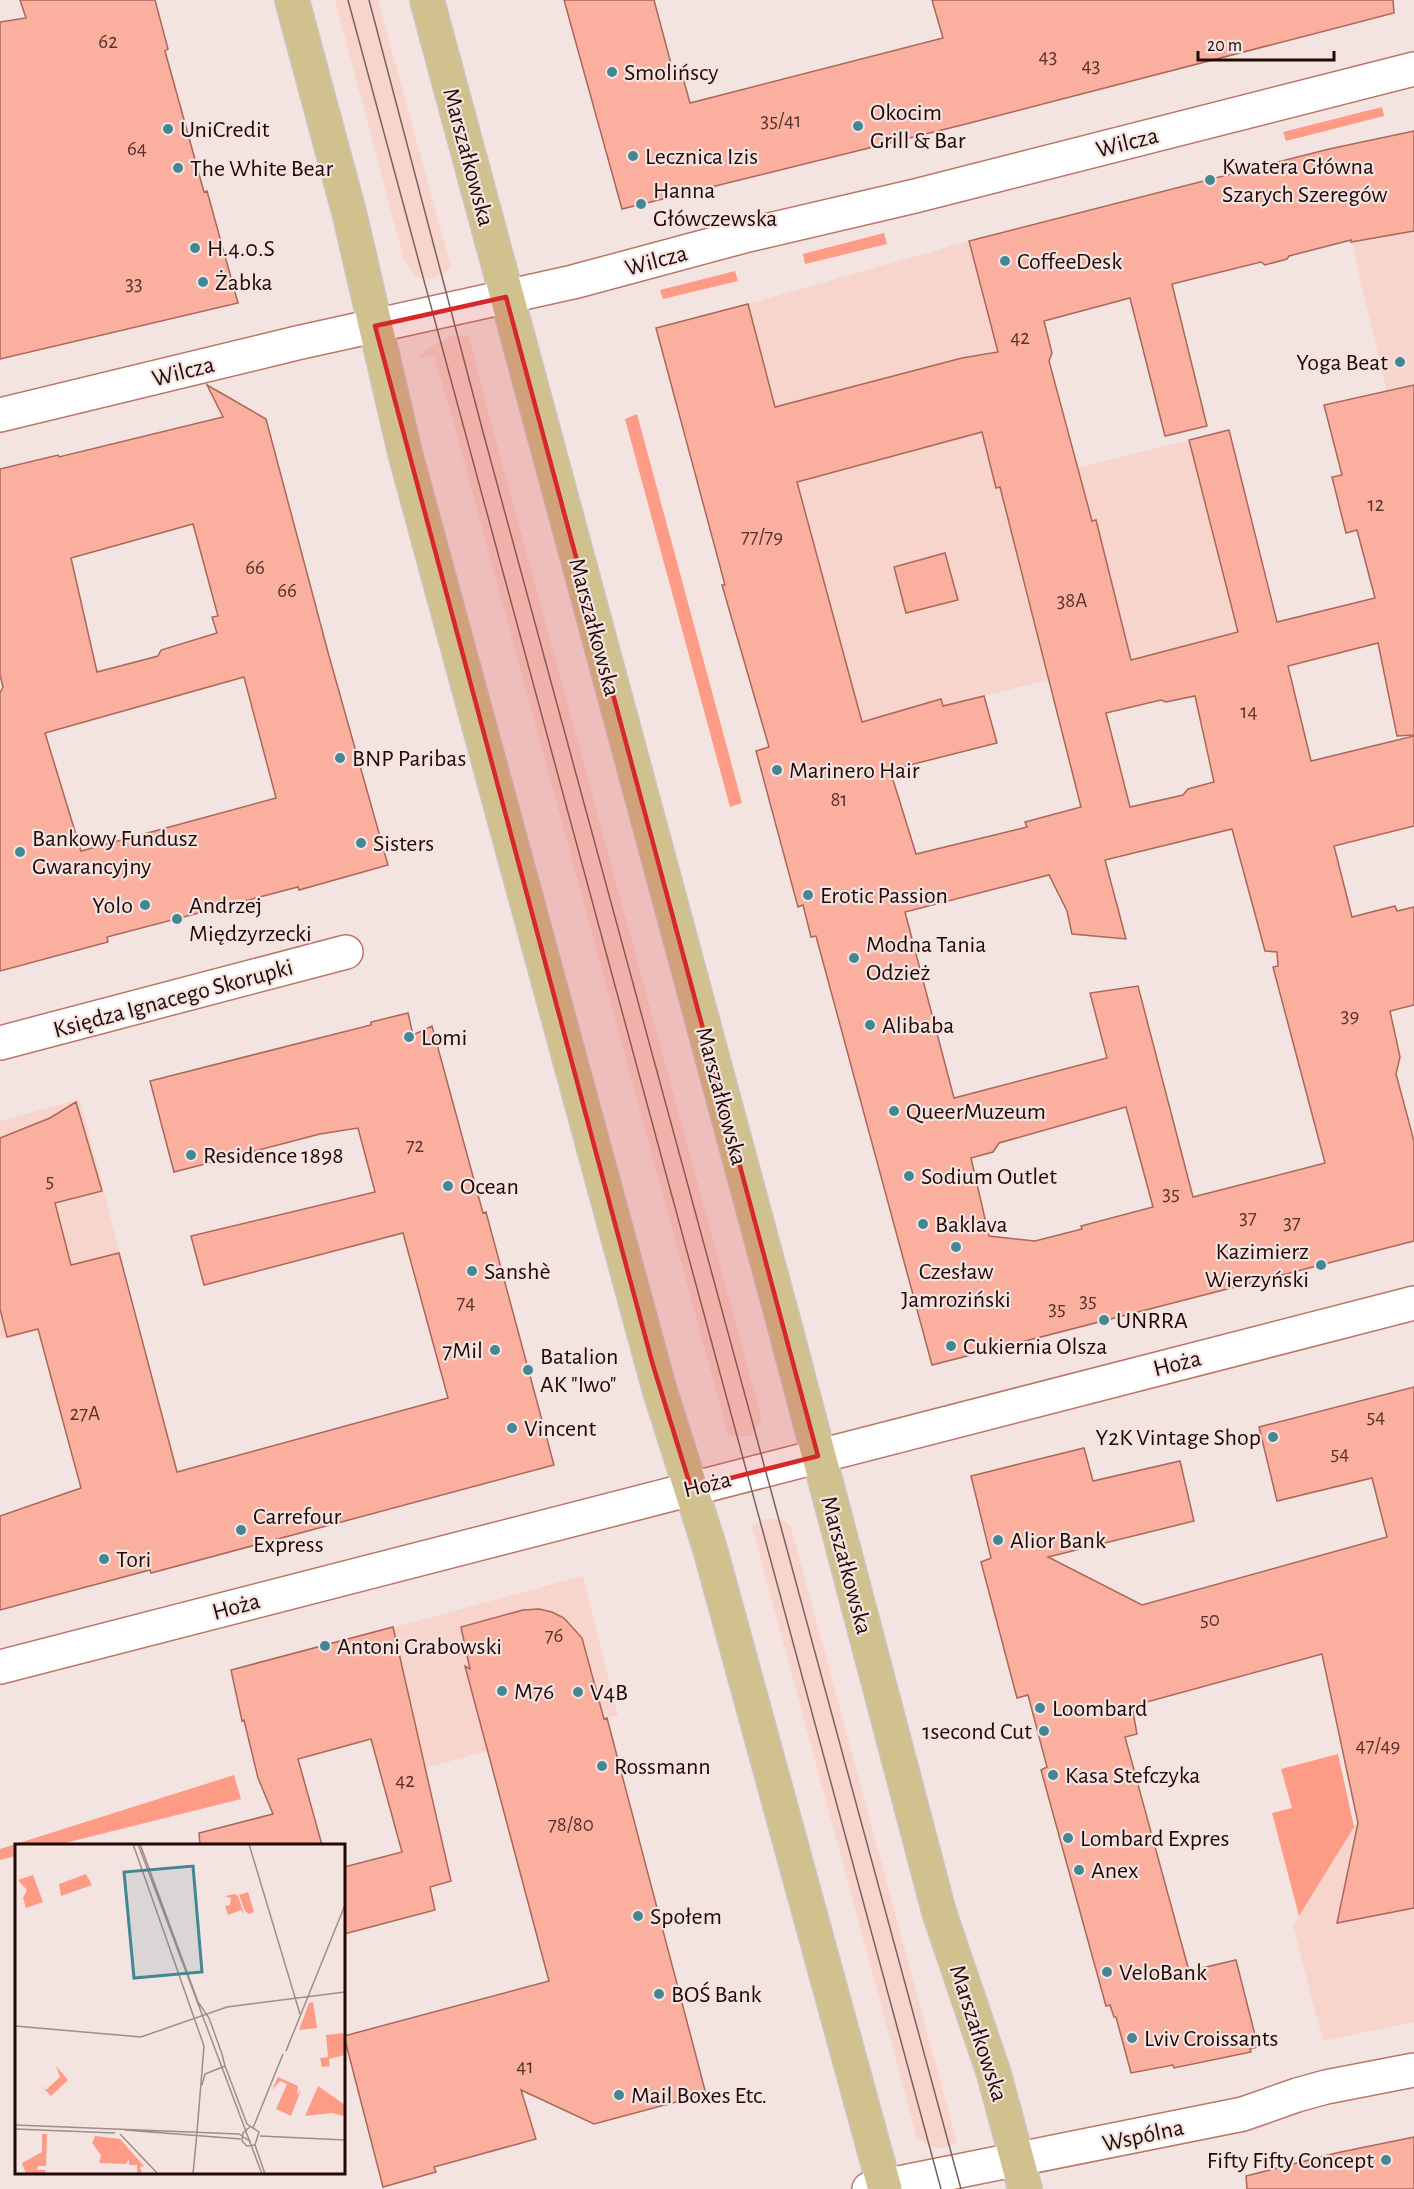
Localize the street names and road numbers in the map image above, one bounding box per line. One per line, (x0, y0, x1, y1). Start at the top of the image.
street label: Marszałkowska (438, 86, 498, 229)
street label: Wilcza (1094, 124, 1161, 162)
street label: Wilcza (623, 241, 690, 281)
street label: Wilcza (150, 353, 217, 391)
street label: Marszałkowska (564, 556, 624, 699)
street label: Księdza Ignacego Skorupki (51, 955, 296, 1043)
street label: Marszałkowska (691, 1025, 751, 1168)
street label: Hoża (1151, 1346, 1204, 1381)
street label: Hoża (681, 1467, 734, 1502)
street label: Marszałkowska (816, 1494, 876, 1637)
street label: Hoża (210, 1589, 263, 1625)
street label: Marszałkowska (945, 1962, 1011, 2105)
street label: Wspólna (1100, 2116, 1186, 2156)

